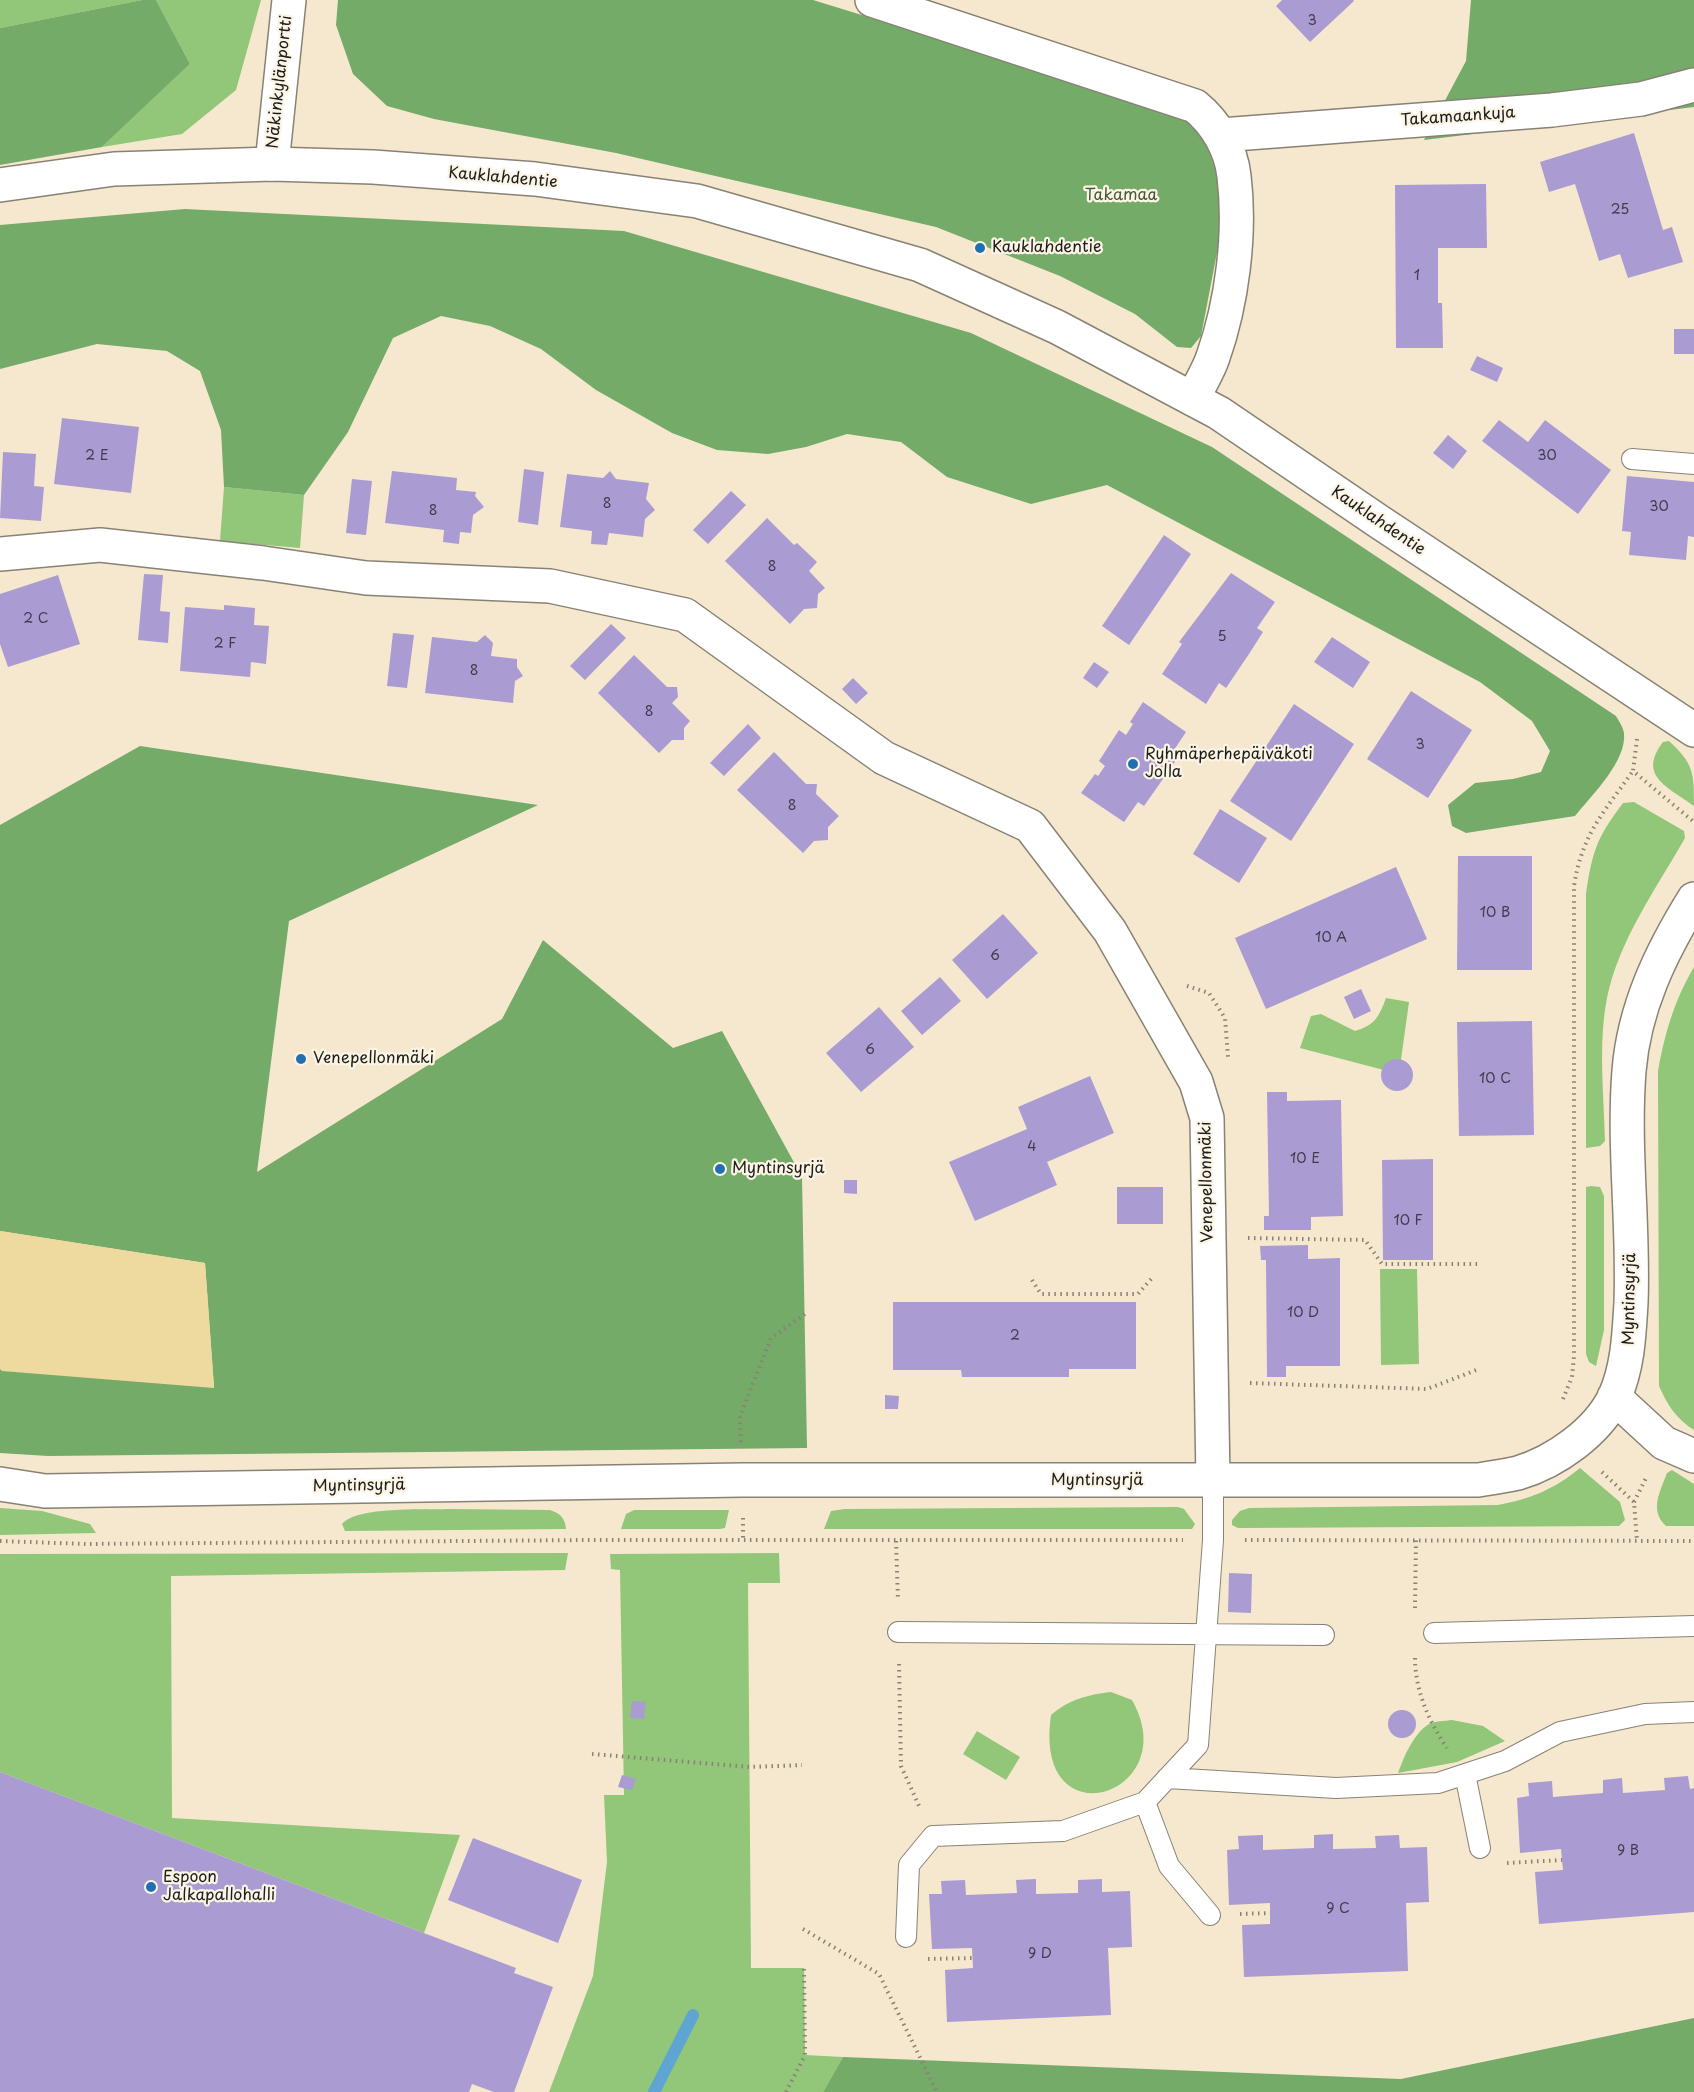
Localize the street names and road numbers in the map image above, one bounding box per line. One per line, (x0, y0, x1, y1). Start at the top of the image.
street label: Näkinkylänportti (263, 15, 297, 149)
street label: Takamaankuja (1400, 103, 1516, 131)
street label: Kauklahdentie (448, 164, 558, 192)
street label: Kauklahdentie (1327, 482, 1429, 560)
street label: Venepellonmäki (1196, 1121, 1218, 1243)
street label: Myntinsyrjä (1620, 1253, 1640, 1345)
street label: Myntinsyrjä (1051, 1471, 1143, 1491)
street label: Myntinsyrjä (313, 1476, 405, 1496)

